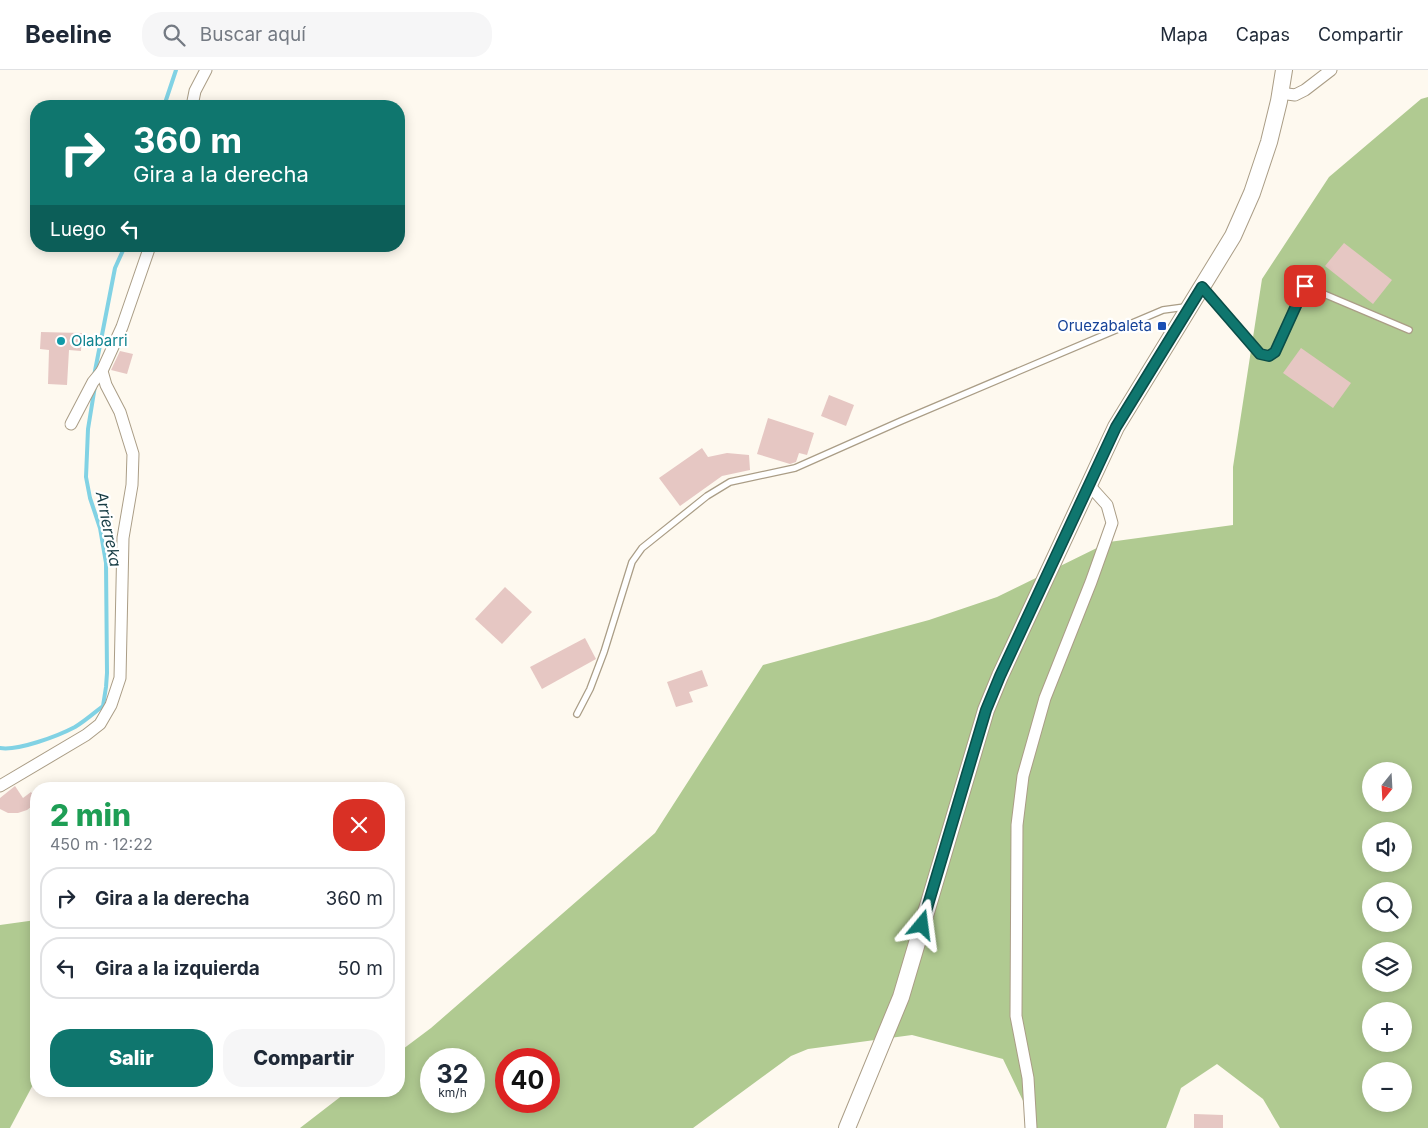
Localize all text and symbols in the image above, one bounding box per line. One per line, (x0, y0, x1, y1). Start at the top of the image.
search box (142, 12, 492, 57)
text: Beeline (25, 20, 112, 49)
icon: search (160, 21, 188, 49)
text: Buscar aquí (200, 23, 306, 46)
text: Mapa (1160, 24, 1208, 45)
text: Capas (1236, 24, 1290, 45)
text: Compartir (1318, 24, 1403, 45)
text: 360 m (133, 119, 242, 161)
icon: right (50, 120, 115, 185)
text: Gira a la derecha (133, 161, 309, 187)
icon: left (116, 215, 144, 243)
text: Luego (50, 218, 106, 241)
pin (1284, 265, 1326, 307)
icon: arrive (1291, 272, 1319, 300)
place label: Oruezabaleta (1057, 316, 1152, 335)
marker: Oruezabaleta (1156, 320, 1168, 332)
place label: Olabarri (71, 331, 128, 350)
marker: Olabarri (55, 335, 67, 347)
water label: Arrierreka (92, 489, 126, 568)
north arrow (1362, 762, 1412, 812)
map controls (1362, 762, 1412, 1112)
text: 2 min (50, 797, 131, 833)
button: close (333, 799, 385, 851)
button: sound (1362, 822, 1412, 872)
text: 450 m · 12:22 (50, 834, 153, 854)
button: search (1362, 882, 1412, 932)
icon: right (52, 884, 80, 912)
text: Gira a la derecha (95, 887, 250, 910)
text: 360 m (326, 887, 383, 910)
position arrow (895, 898, 947, 950)
button: layers (1362, 942, 1412, 992)
icon: left (52, 954, 80, 982)
text: Gira a la izquierda (95, 957, 260, 980)
text: 50 m (337, 957, 383, 980)
button: + (1362, 1002, 1412, 1052)
button: Salir (50, 1029, 213, 1087)
button: Compartir (223, 1029, 385, 1087)
speed limit sign: 40 (495, 1048, 560, 1113)
text: 32 (437, 1059, 468, 1089)
button: − (1362, 1062, 1412, 1112)
text: km/h (438, 1085, 467, 1100)

